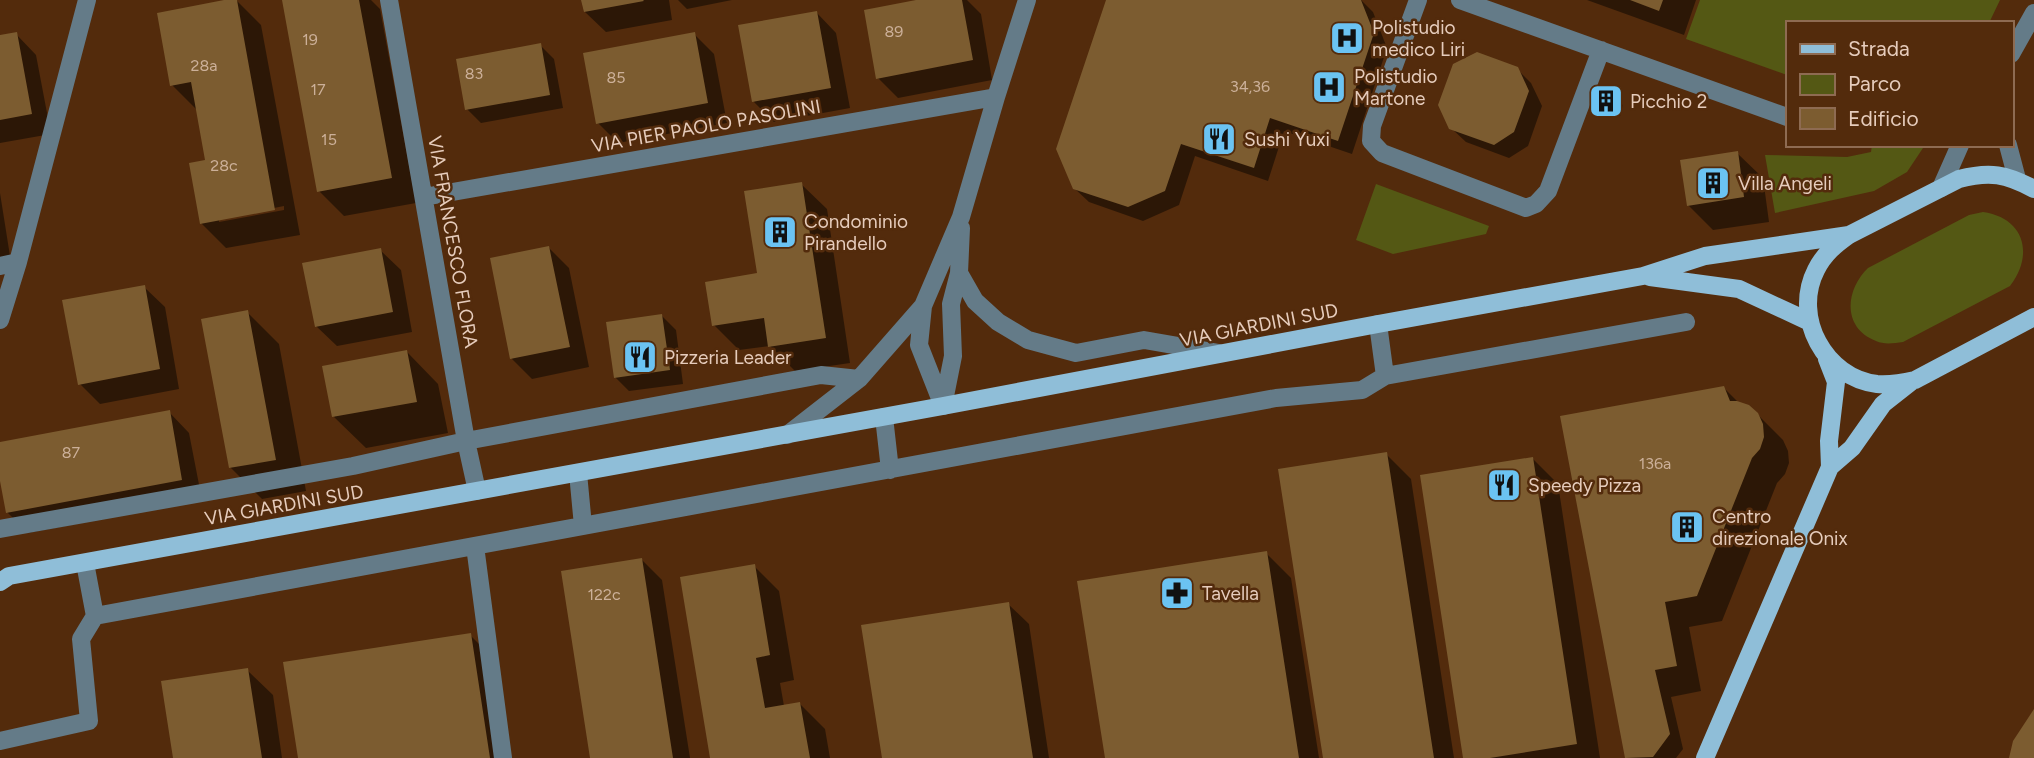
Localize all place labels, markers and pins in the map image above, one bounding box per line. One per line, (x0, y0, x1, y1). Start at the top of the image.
place label: Polistudio medico Liri (1372, 16, 1465, 61)
hospital icon: Polistudio medico Liri (1328, 19, 1366, 57)
place label: Polistudio Martone (1354, 65, 1438, 110)
hospital icon: Polistudio Martone (1310, 68, 1348, 106)
building icon: Picchio 2 (1587, 82, 1625, 120)
place label: Picchio 2 (1630, 90, 1707, 113)
restaurant icon: Sushi Yuxi (1200, 120, 1238, 158)
place label: Sushi Yuxi (1244, 128, 1330, 151)
building icon: Villa Angeli (1694, 164, 1732, 202)
place label: Villa Angeli (1738, 172, 1832, 195)
place label: Condominio Pirandello (804, 210, 908, 255)
building icon: Condominio Pirandello (761, 213, 799, 251)
restaurant icon: Pizzeria Leader (621, 338, 659, 376)
place label: Pizzeria Leader (664, 346, 792, 369)
restaurant icon: Speedy Pizza (1485, 466, 1523, 504)
place label: Speedy Pizza (1528, 474, 1641, 497)
place label: Centro direzionale Onix (1712, 505, 1847, 550)
building icon: Centro direzionale Onix (1668, 508, 1706, 546)
pharmacy icon: Tavella (1158, 574, 1196, 612)
place label: Tavella (1202, 582, 1259, 605)

